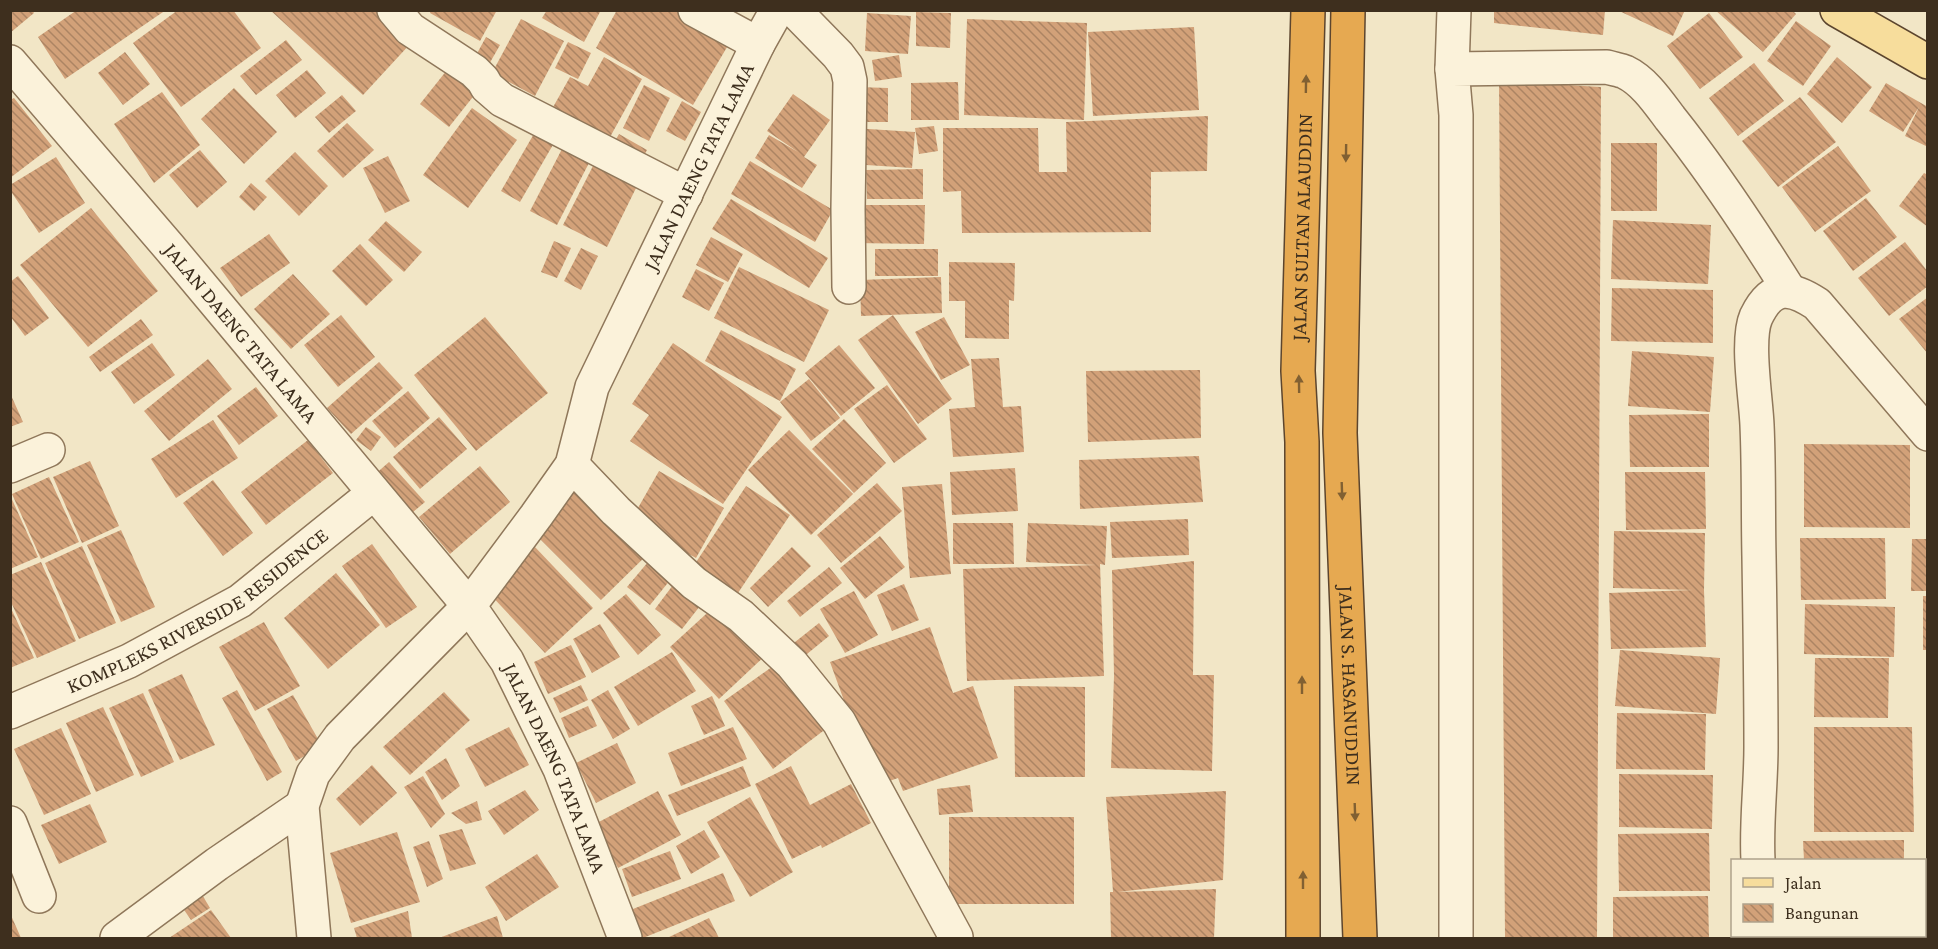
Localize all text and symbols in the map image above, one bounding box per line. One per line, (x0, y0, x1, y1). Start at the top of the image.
street label: JALAN DAENG TATA LAMA (638, 59, 759, 276)
one-way arrow (1301, 74, 1311, 93)
street label: JALAN SULTAN ALAUDDIN (1287, 113, 1317, 343)
one-way arrow (1341, 143, 1350, 162)
street label: JALAN DAENG TATA LAMA (158, 237, 323, 428)
one-way arrow (1294, 374, 1303, 393)
one-way arrow (1338, 482, 1347, 501)
street label: KOMPLEKS RIVERSIDE RESIDENCE (63, 523, 333, 698)
street label: JALAN S. HASANUDDIN (1334, 583, 1366, 786)
street label: JALAN DAENG TATA LAMA (497, 657, 611, 877)
one-way arrow (1297, 676, 1307, 695)
one-way arrow (1350, 803, 1359, 822)
legend (1731, 859, 1926, 937)
one-way arrow (1298, 871, 1308, 890)
text: Jalan (1783, 873, 1822, 893)
text: Bangunan (1785, 903, 1859, 923)

